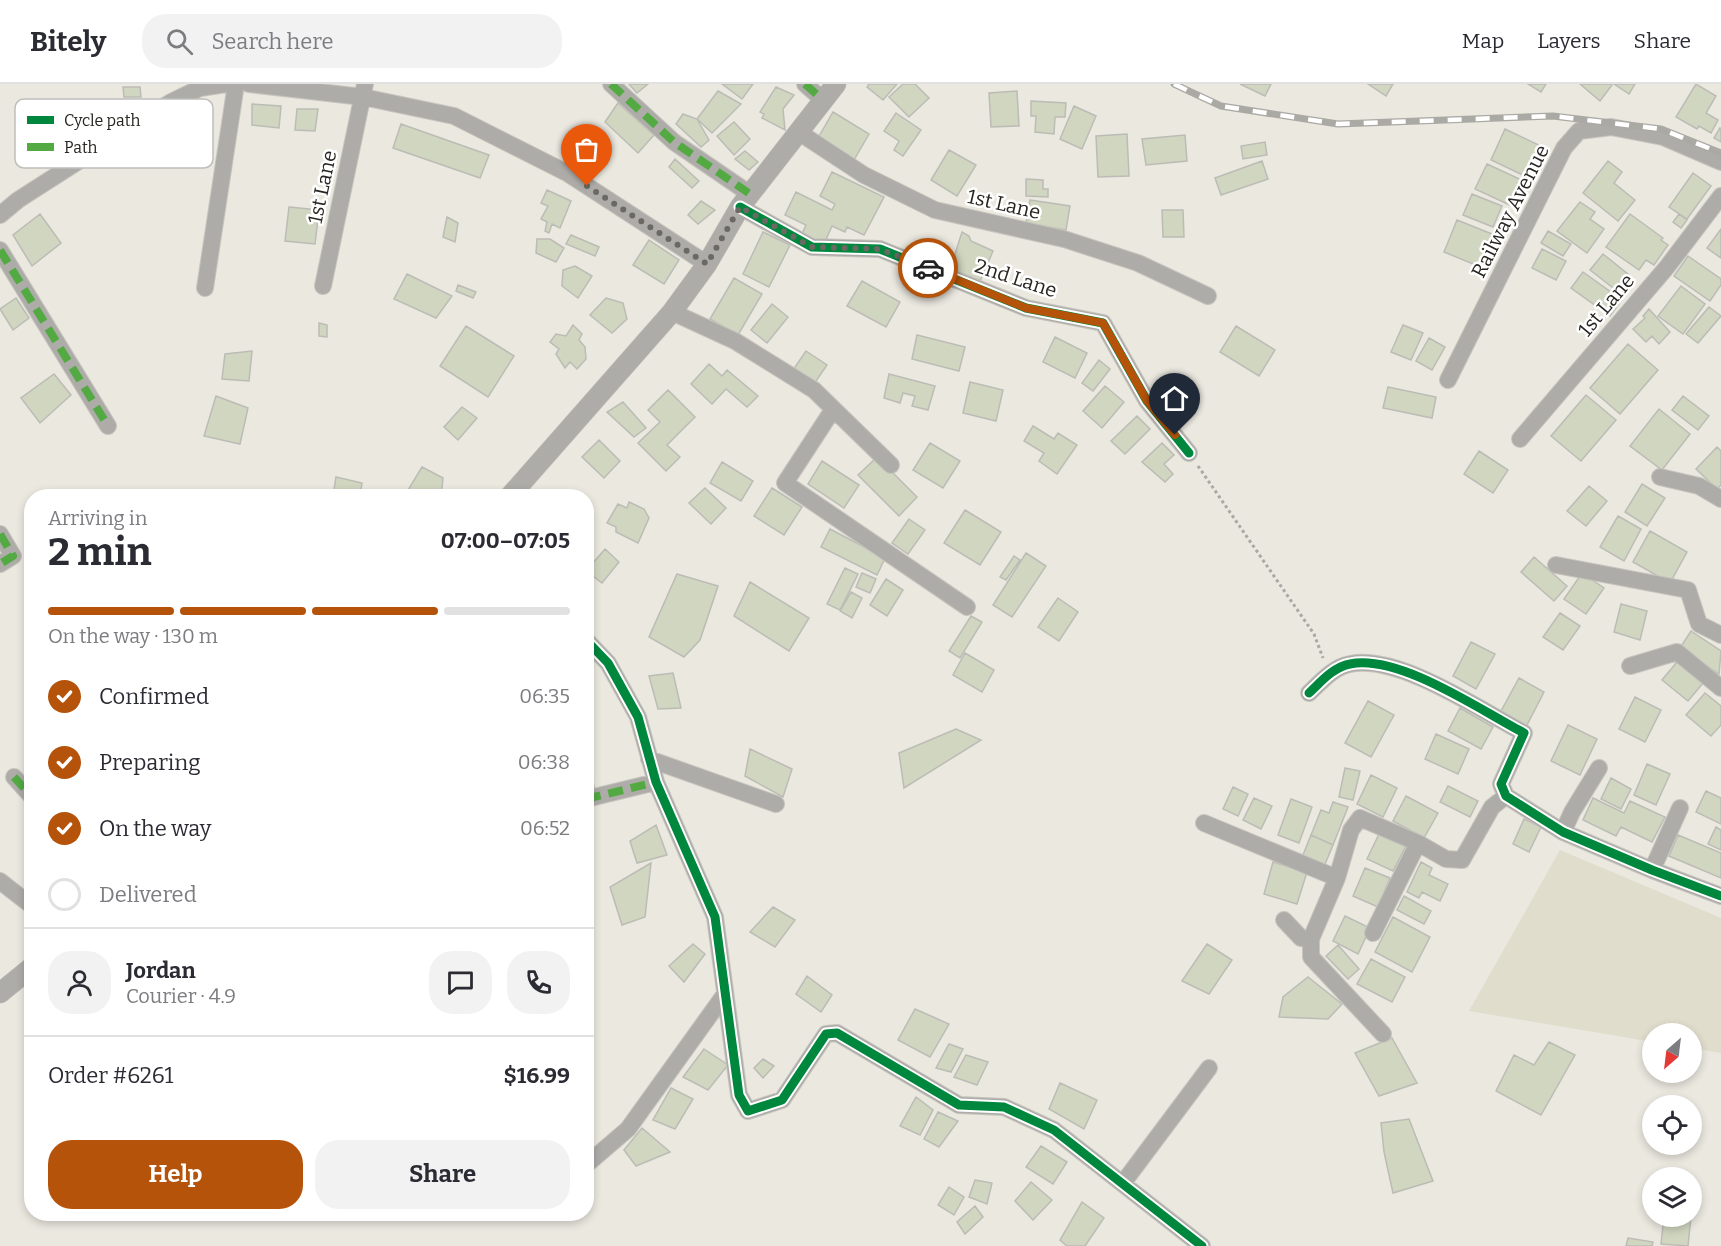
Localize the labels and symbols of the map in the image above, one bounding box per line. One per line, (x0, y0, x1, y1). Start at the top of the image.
legend (15, 99, 213, 168)
text: Cycle path (64, 111, 140, 130)
pin (561, 124, 612, 186)
text: Path (64, 138, 98, 157)
street label: Railway Avenue (1466, 141, 1554, 281)
street label: 1st Lane (303, 148, 341, 226)
street label: 1st Lane (965, 184, 1043, 224)
courier (898, 238, 958, 298)
street label: 2nd Lane (972, 253, 1060, 303)
street label: 1st Lane (1573, 269, 1639, 341)
pin (1149, 373, 1200, 435)
north arrow (1642, 1023, 1702, 1083)

